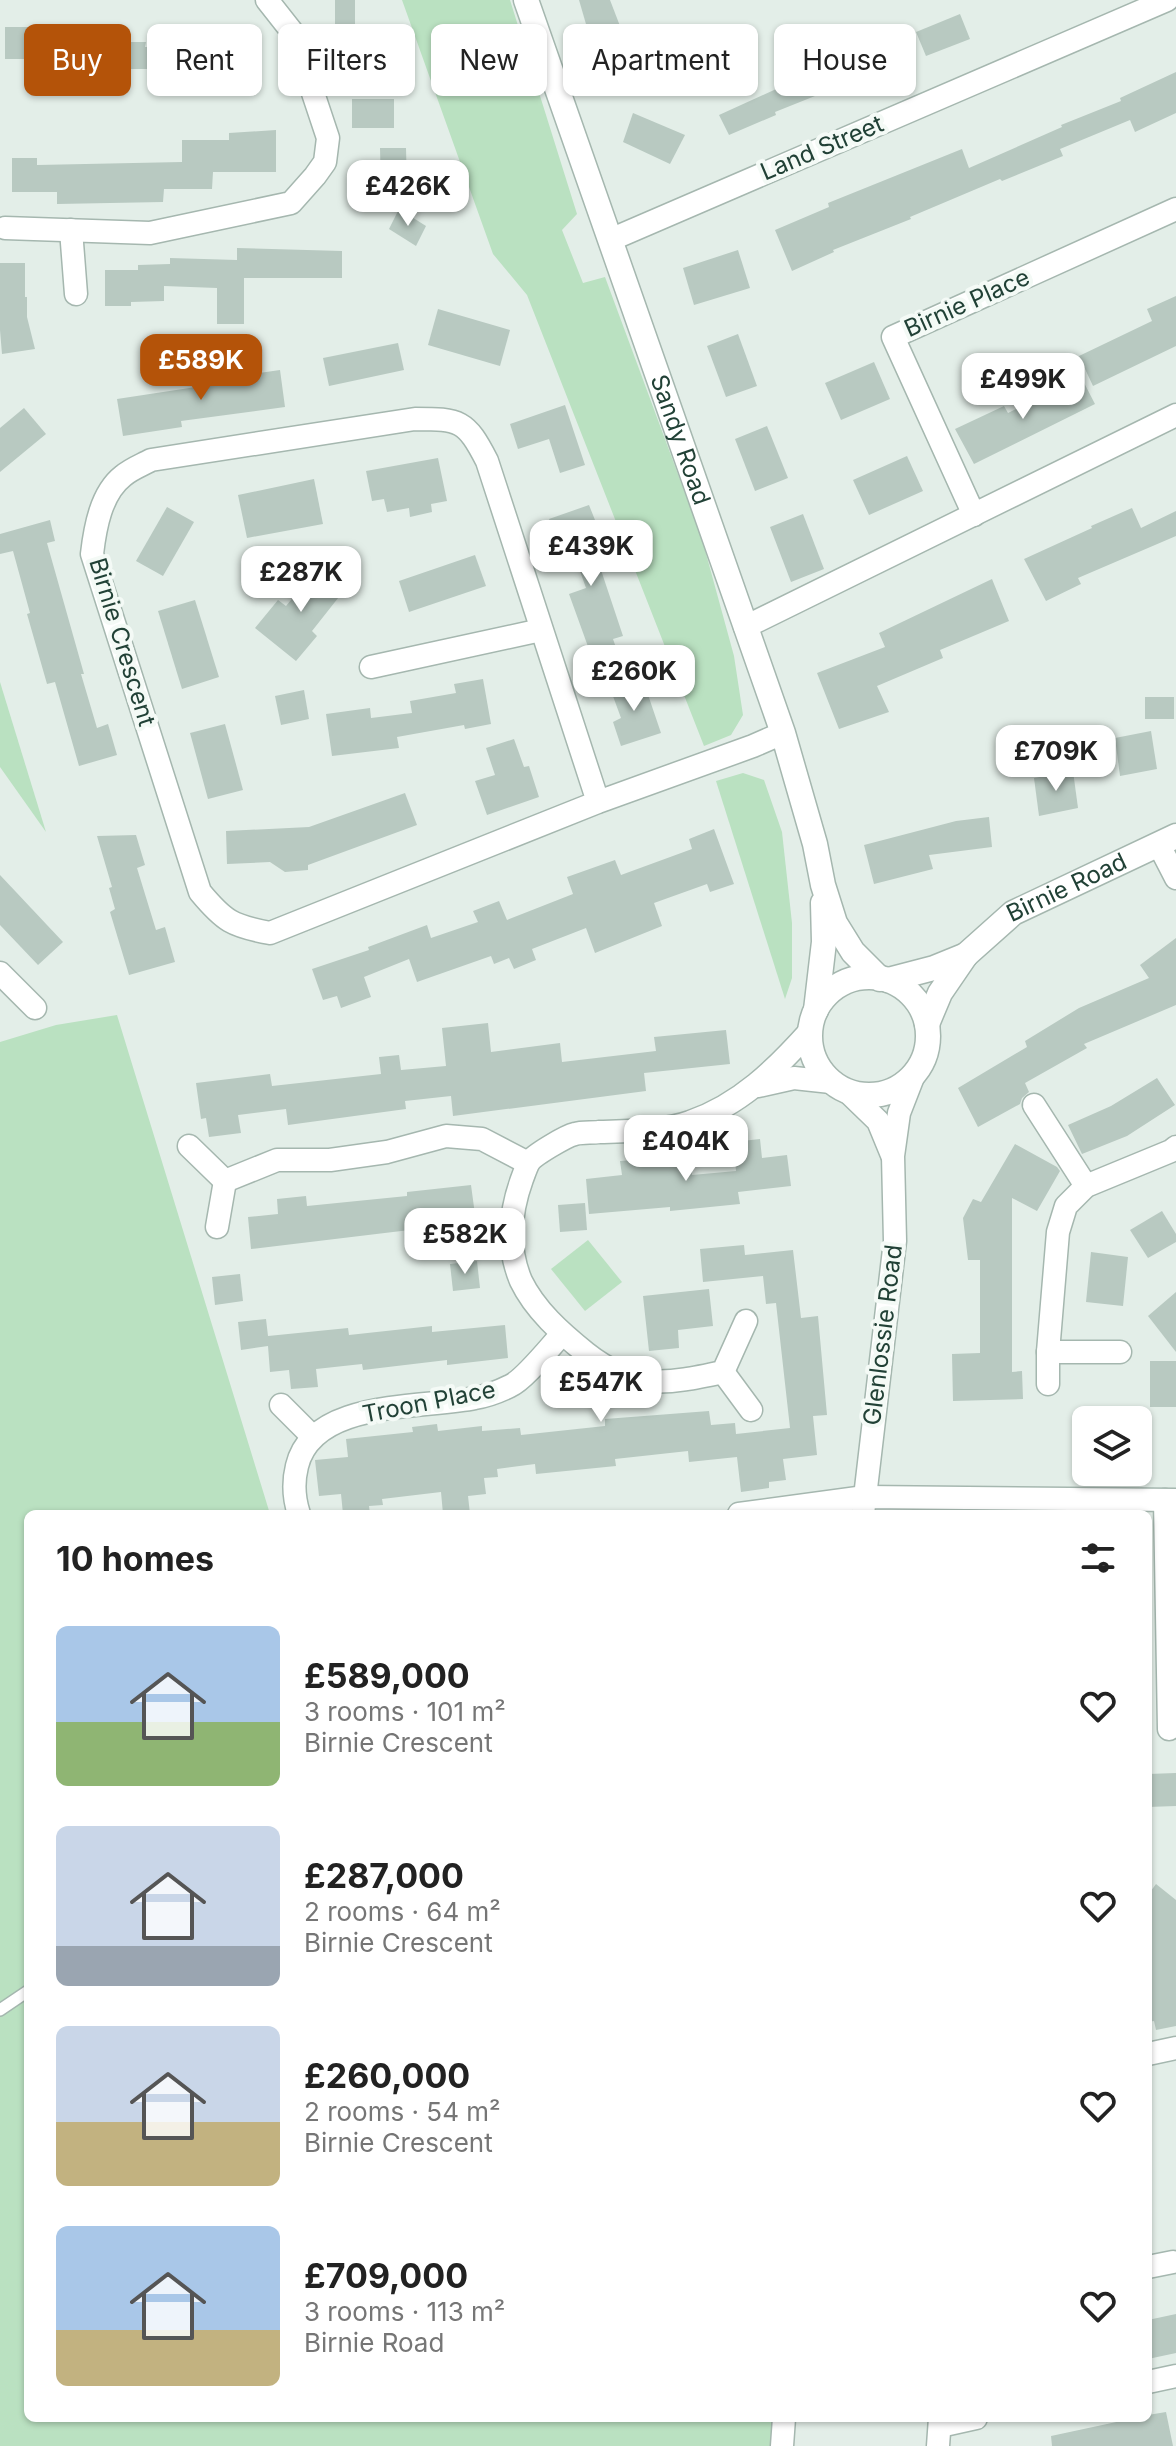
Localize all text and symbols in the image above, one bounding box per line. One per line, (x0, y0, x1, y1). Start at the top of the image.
chip: Buy (24, 24, 131, 96)
chip: Rent (147, 24, 262, 96)
chip: Filters (278, 24, 415, 96)
chip: New (431, 24, 547, 96)
chip: Apartment (563, 24, 758, 96)
chip: House (774, 24, 916, 96)
street label: Land Street (756, 109, 888, 186)
pin: £426K (352, 160, 464, 228)
text: £426K (365, 170, 451, 201)
street label: Birnie Place (900, 262, 1034, 343)
pin: £589K (145, 334, 257, 402)
text: £589K (158, 344, 244, 375)
pin: £499K (967, 353, 1079, 421)
text: £499K (980, 363, 1066, 394)
street label: Sandy Road (644, 371, 717, 509)
pin: £439K (535, 520, 647, 588)
text: £439K (548, 530, 634, 561)
pin: £287K (245, 546, 357, 614)
street label: Birnie Crescent (83, 554, 162, 730)
text: £287K (259, 556, 343, 587)
pin: £260K (578, 645, 690, 713)
text: £260K (591, 655, 677, 686)
pin: £709K (1000, 725, 1112, 793)
text: £709K (1014, 735, 1098, 766)
street label: Birnie Road (1002, 846, 1131, 928)
pin: £404K (630, 1115, 742, 1183)
text: £404K (642, 1125, 730, 1156)
pin: £582K (409, 1208, 521, 1276)
text: £582K (422, 1218, 508, 1249)
street label: Glenlossie Road (857, 1243, 908, 1427)
pin: £547K (545, 1356, 657, 1424)
text: £547K (559, 1366, 643, 1397)
street label: Troon Place (360, 1374, 498, 1429)
map controls (1072, 1406, 1152, 1486)
button: layers (1072, 1406, 1152, 1486)
icon: filters (1076, 1536, 1120, 1580)
text: 10 homes (56, 1538, 214, 1579)
text: £589,000 (304, 1655, 470, 1696)
icon: home (120, 1658, 216, 1754)
icon: heart (1076, 1684, 1120, 1728)
text: 3 rooms · 101 m² (304, 1696, 506, 1727)
text: Birnie Crescent (304, 1727, 493, 1758)
text: £287,000 (304, 1855, 464, 1896)
icon: home (120, 1858, 216, 1954)
icon: heart (1076, 1884, 1120, 1928)
text: 2 rooms · 64 m² (304, 1896, 501, 1927)
text: Birnie Crescent (304, 1927, 493, 1958)
text: £260,000 (304, 2055, 470, 2096)
icon: home (120, 2058, 216, 2154)
icon: heart (1076, 2084, 1120, 2128)
text: 2 rooms · 54 m² (304, 2096, 501, 2127)
text: Birnie Crescent (304, 2127, 493, 2158)
text: £709,000 (304, 2255, 468, 2296)
icon: home (120, 2258, 216, 2354)
icon: heart (1076, 2284, 1120, 2328)
text: 3 rooms · 113 m² (304, 2296, 505, 2327)
text: Birnie Road (304, 2327, 444, 2358)

